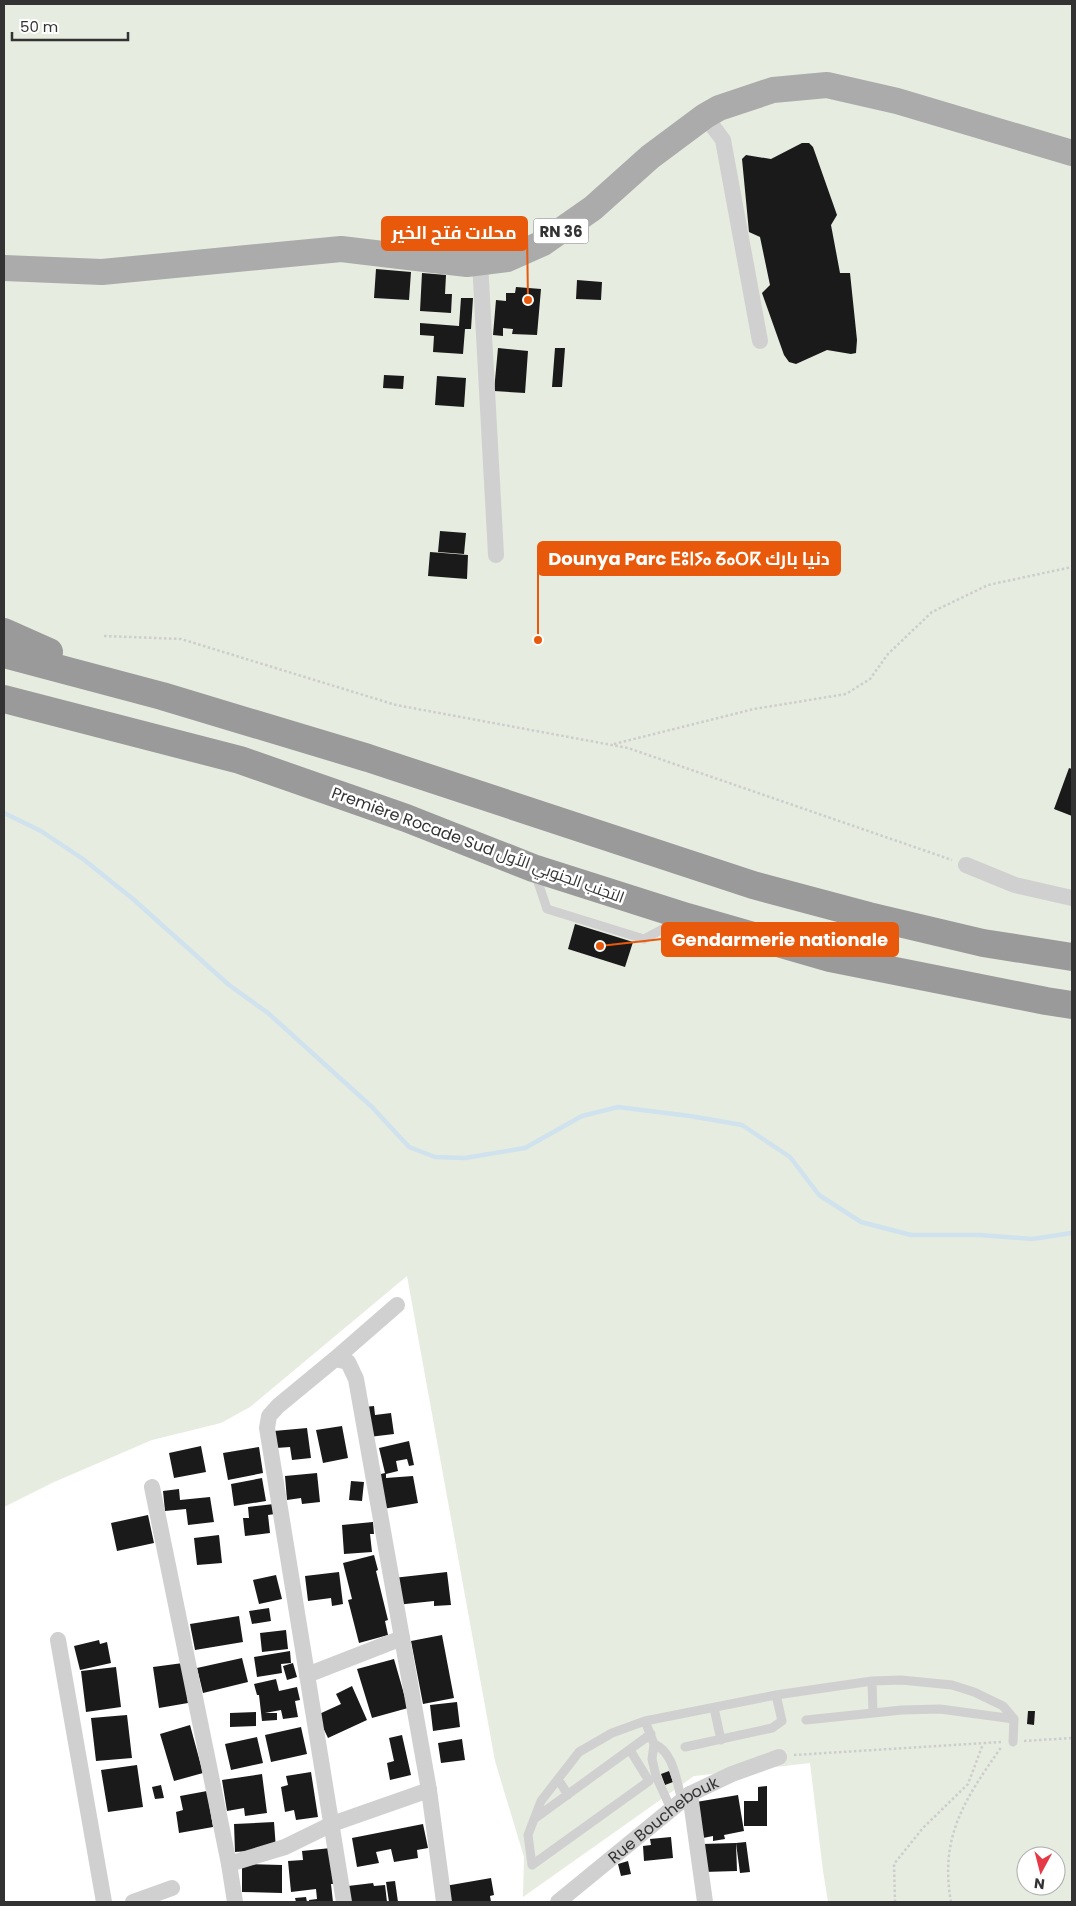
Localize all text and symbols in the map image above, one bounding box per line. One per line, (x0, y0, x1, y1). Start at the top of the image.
scale bar (12, 10, 129, 42)
text: 50 m (20, 16, 58, 37)
callout: محلات فتح الخير (382, 217, 527, 250)
road number: RN 36 (534, 218, 588, 244)
text: محلات فتح الخير (390, 220, 517, 245)
callout: Dounya Parc ⴹⵓⵏⵢⴰ ⵒⴰⵔⴽ دنيا بارك (538, 542, 840, 575)
text: Dounya Parc ⴹⵓⵏⵢⴰ ⵒⴰⵔⴽ دنيا بارك (548, 546, 830, 571)
street label: Première Rocade Sud التجنب الجنوبي الأول (328, 781, 628, 911)
callout: Gendarmerie nationale (662, 923, 898, 956)
text: Gendarmerie nationale (672, 927, 888, 952)
street label: Rue Bouchebouk (603, 1770, 723, 1868)
north arrow (1016, 1846, 1066, 1896)
text: N (1033, 1873, 1046, 1894)

